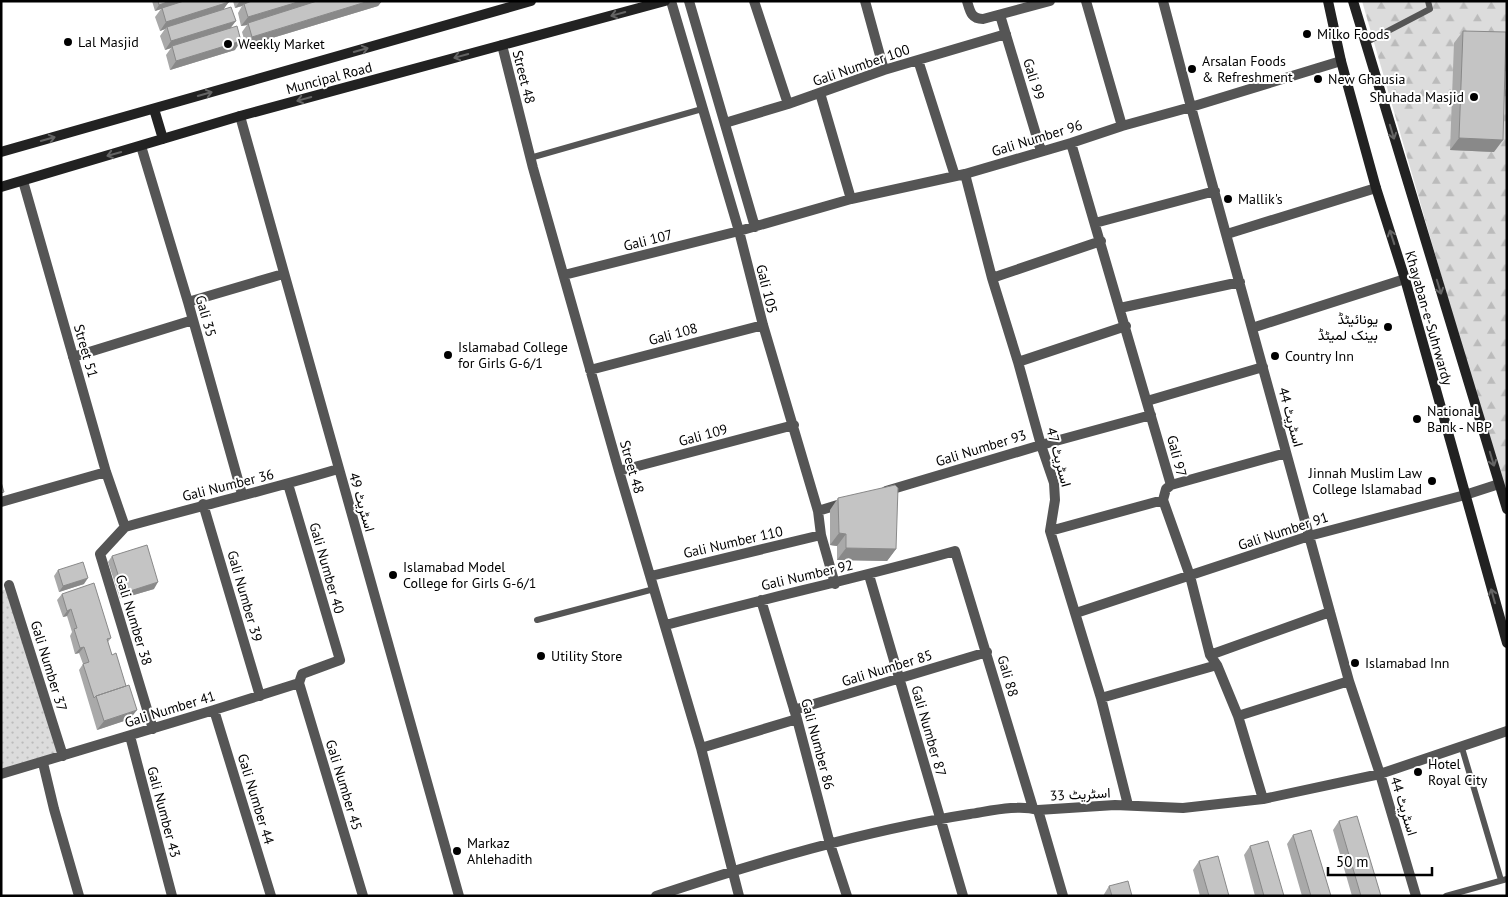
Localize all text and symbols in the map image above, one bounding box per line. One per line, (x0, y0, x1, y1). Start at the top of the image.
one-way arrow (610, 10, 626, 19)
place label: Milko Foods (1317, 25, 1389, 43)
marker: Milko Foods (1301, 28, 1313, 40)
place label: Lal Masjid (78, 33, 139, 51)
place label: Weekly Market (238, 35, 325, 53)
marker: Lal Masjid (62, 36, 74, 48)
marker: Weekly Market (222, 38, 234, 50)
street label: Gali Number 100 (810, 40, 912, 90)
one-way arrow (352, 44, 368, 54)
street label: Street 48 (509, 48, 539, 106)
one-way arrow (453, 52, 469, 62)
place label: Arsalan Foods & Refreshment (1202, 52, 1293, 86)
street label: Gali 99 (1019, 56, 1049, 102)
street label: Muncipal Road (284, 58, 374, 98)
marker: Arsalan Foods & Refreshment (1186, 63, 1198, 75)
place label: New Ghausia (1328, 70, 1405, 88)
marker: New Ghausia (1312, 73, 1324, 85)
place label: Shuhada Masjid (1370, 88, 1464, 106)
one-way arrow (196, 89, 212, 99)
marker: Shuhada Masjid (1468, 91, 1480, 103)
one-way arrow (297, 95, 313, 104)
street label: Gali Number 96 (989, 116, 1085, 160)
one-way arrow (1387, 123, 1397, 139)
one-way arrow (40, 133, 56, 143)
one-way arrow (107, 149, 123, 159)
place label: Mallik's (1238, 190, 1283, 208)
marker: Mallik's (1222, 193, 1234, 205)
street label: Gali 107 (622, 225, 674, 255)
one-way arrow (1386, 230, 1396, 246)
street label: Khayaban-e-Suhrwardy (1401, 249, 1457, 388)
street label: Gali 105 (752, 263, 782, 315)
one-way arrow (1435, 279, 1445, 295)
street label: Gali 35 (192, 293, 220, 339)
place label: یونائیٹڈ بینک لمیٹڈ (1318, 310, 1378, 344)
street label: Gali 108 (647, 319, 699, 349)
marker: یونائیٹڈ بینک لمیٹڈ (1382, 321, 1394, 333)
street label: Street 51 (70, 322, 102, 380)
place label: Islamabad College for Girls G-6/1 (458, 338, 568, 372)
place label: Country Inn (1285, 347, 1354, 365)
marker: Islamabad College for Girls G-6/1 (442, 349, 454, 361)
marker: Country Inn (1269, 350, 1281, 362)
street label: اسٹریٹ 44 (1274, 385, 1308, 449)
place label: National Bank - NBP (1427, 402, 1492, 436)
marker: National Bank - NBP (1411, 413, 1423, 425)
street label: Gali 109 (677, 420, 729, 450)
street label: اسٹریٹ 47 (1042, 425, 1076, 489)
street label: Gali Number 93 (933, 426, 1029, 470)
street label: Gali 97 (1163, 433, 1191, 479)
street label: Street 48 (616, 438, 648, 496)
one-way arrow (1487, 451, 1497, 467)
place label: Jinnah Muslim Law College Islamabad (1308, 464, 1423, 498)
street label: Gali Number 36 (180, 465, 276, 505)
street label: اسٹریٹ 49 (345, 470, 379, 534)
marker: Jinnah Muslim Law College Islamabad (1426, 475, 1438, 487)
street label: Gali Number 91 (1236, 508, 1330, 554)
street label: Gali Number 40 (305, 520, 349, 616)
street label: Gali Number 110 (682, 522, 785, 562)
street label: Gali Number 39 (223, 548, 267, 644)
street label: Gali Number 92 (759, 556, 855, 594)
place label: Islamabad Model College for Girls G-6/1 (403, 558, 536, 592)
marker: Islamabad Model College for Girls G-6/1 (387, 569, 399, 581)
street label: Gali Number 38 (112, 572, 156, 668)
one-way arrow (1488, 588, 1498, 604)
street label: Gali Number 37 (27, 618, 71, 714)
street label: Gali Number 85 (839, 646, 935, 690)
place label: Utility Store (551, 647, 622, 665)
marker: Utility Store (535, 650, 547, 662)
street label: Gali 88 (994, 653, 1022, 699)
place label: Islamabad Inn (1365, 654, 1449, 672)
marker: Islamabad Inn (1349, 657, 1361, 669)
street label: Gali Number 87 (907, 683, 951, 779)
street label: Gali Number 41 (122, 687, 218, 731)
street label: Gali Number 86 (797, 696, 839, 792)
street label: Gali Number 45 (322, 737, 366, 833)
street label: Gali Number 44 (234, 751, 278, 847)
place label: Hotel Royal City (1428, 755, 1488, 789)
street label: Gali Number 43 (143, 764, 185, 860)
marker: Hotel Royal City (1412, 766, 1424, 778)
street label: اسٹریٹ 44 (1387, 774, 1421, 838)
street label: اسٹریٹ 33 (1049, 783, 1111, 805)
place label: Markaz Ahlehadith (467, 834, 532, 868)
scale bar (1328, 844, 1432, 876)
marker: Markaz Ahlehadith (451, 845, 463, 857)
text: 50 m (1336, 852, 1369, 871)

